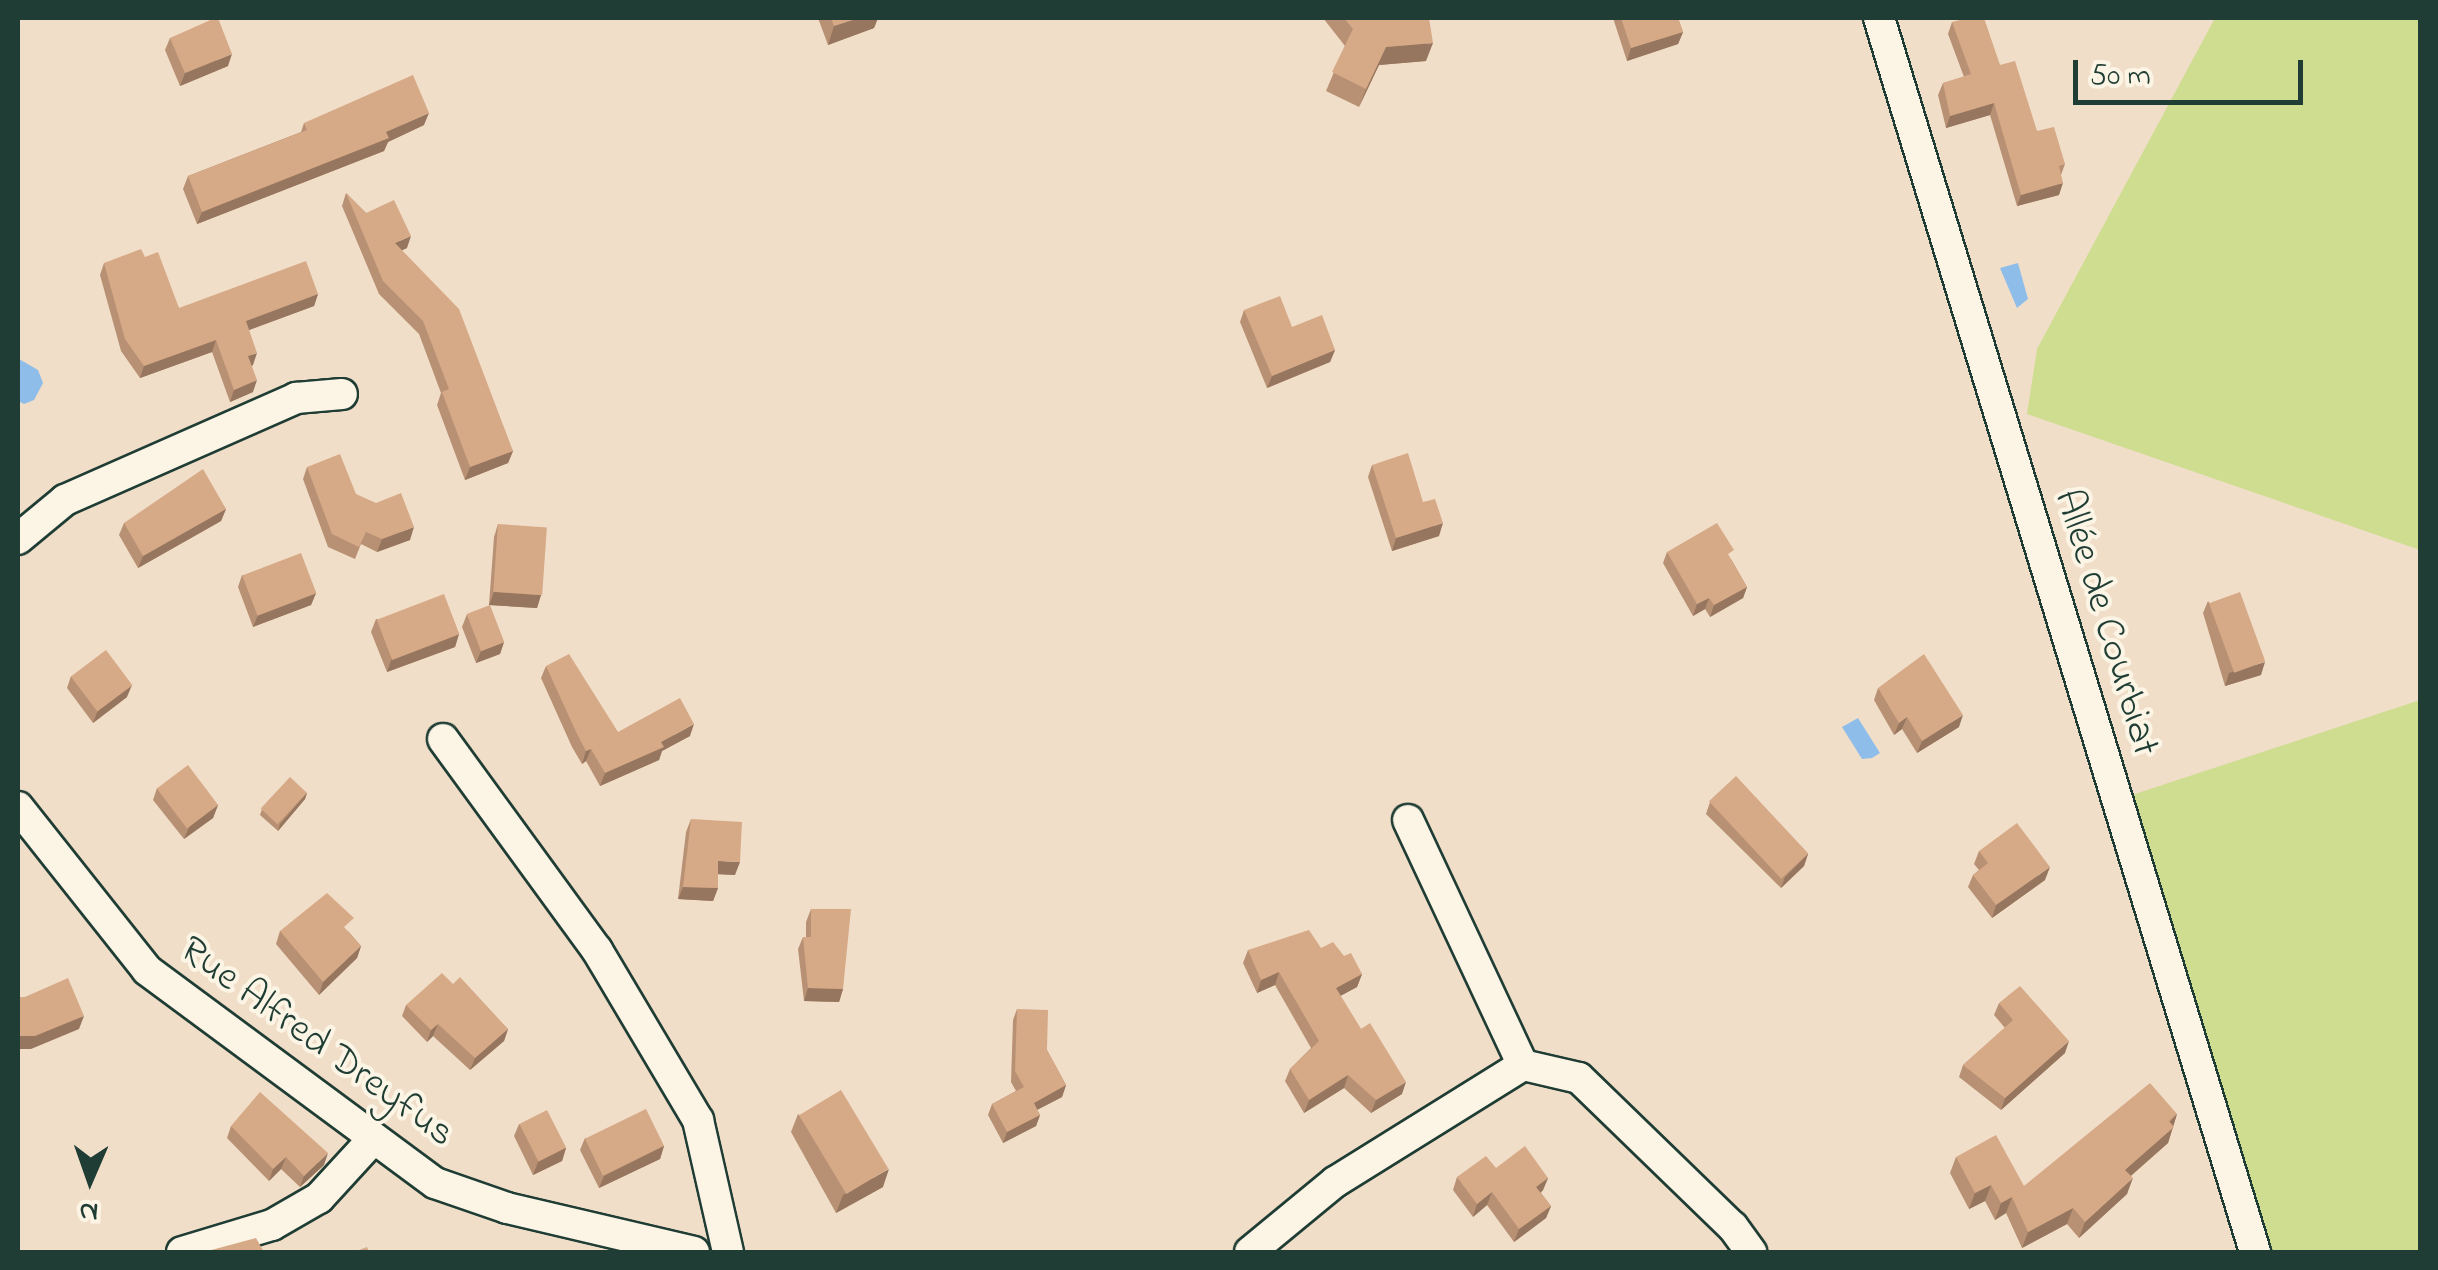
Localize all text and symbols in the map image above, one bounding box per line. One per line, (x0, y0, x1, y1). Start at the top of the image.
scale bar (2078, 40, 2308, 102)
text: 50 m (2090, 55, 2151, 99)
street label: Allée de Courbiat (2042, 484, 2168, 762)
street label: Rue Alfred Dreyfus (169, 927, 463, 1159)
north arrow (40, 1130, 140, 1230)
text: N (79, 1190, 99, 1231)

